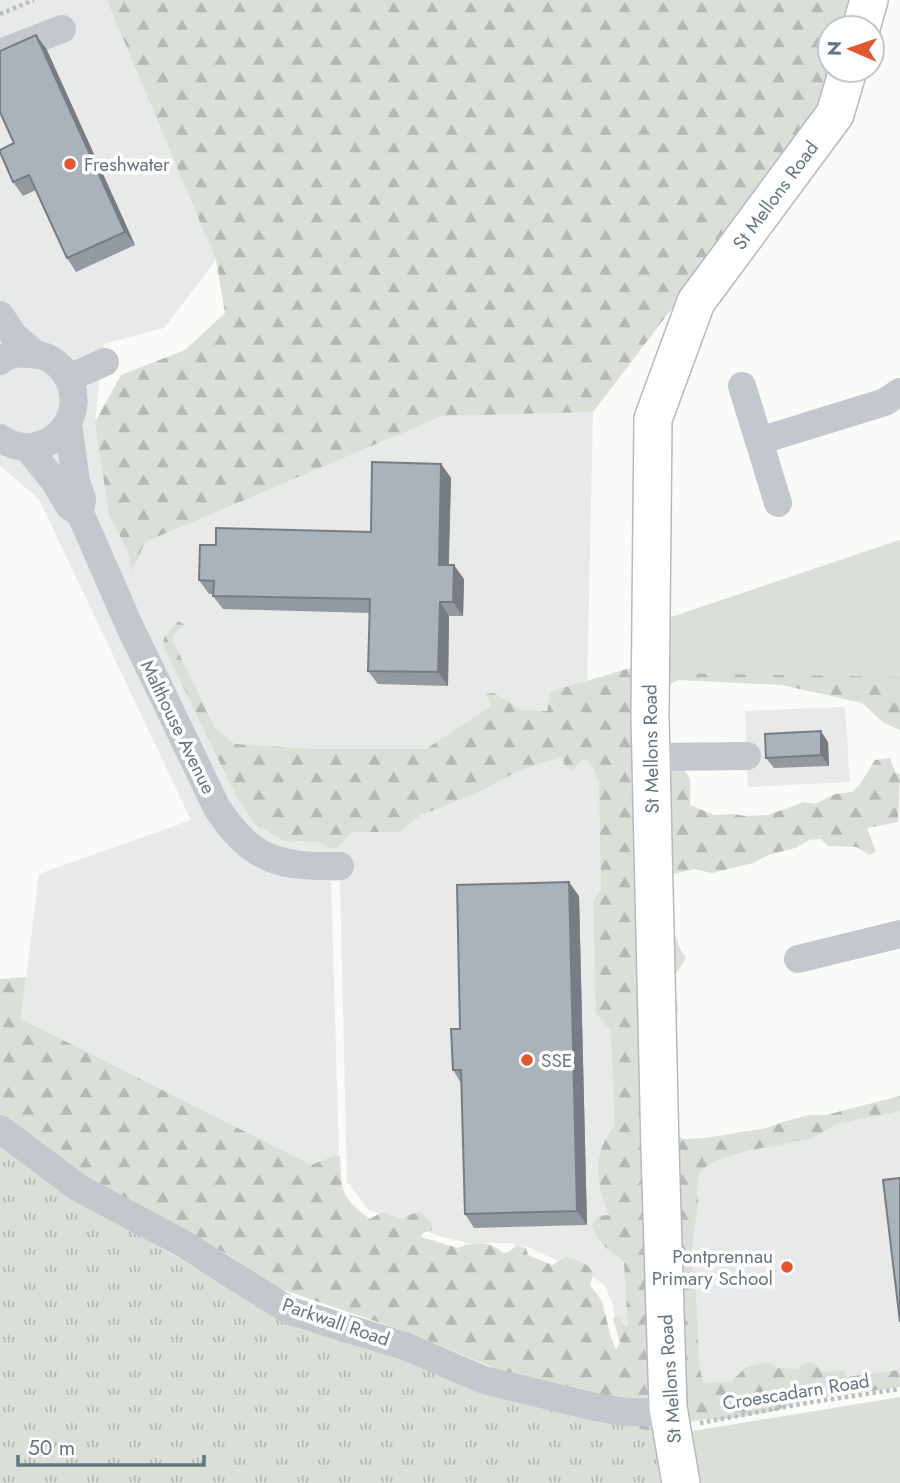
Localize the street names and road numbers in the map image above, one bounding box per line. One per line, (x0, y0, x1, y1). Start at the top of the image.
street label: St Mellons Road (726, 135, 824, 255)
street label: Malthouse Avenue (134, 655, 222, 799)
street label: St Mellons Road (636, 684, 666, 814)
street label: Parkwall Road (279, 1291, 393, 1353)
street label: St Mellons Road (652, 1314, 688, 1444)
street label: Croescadarn Road (721, 1367, 871, 1417)

